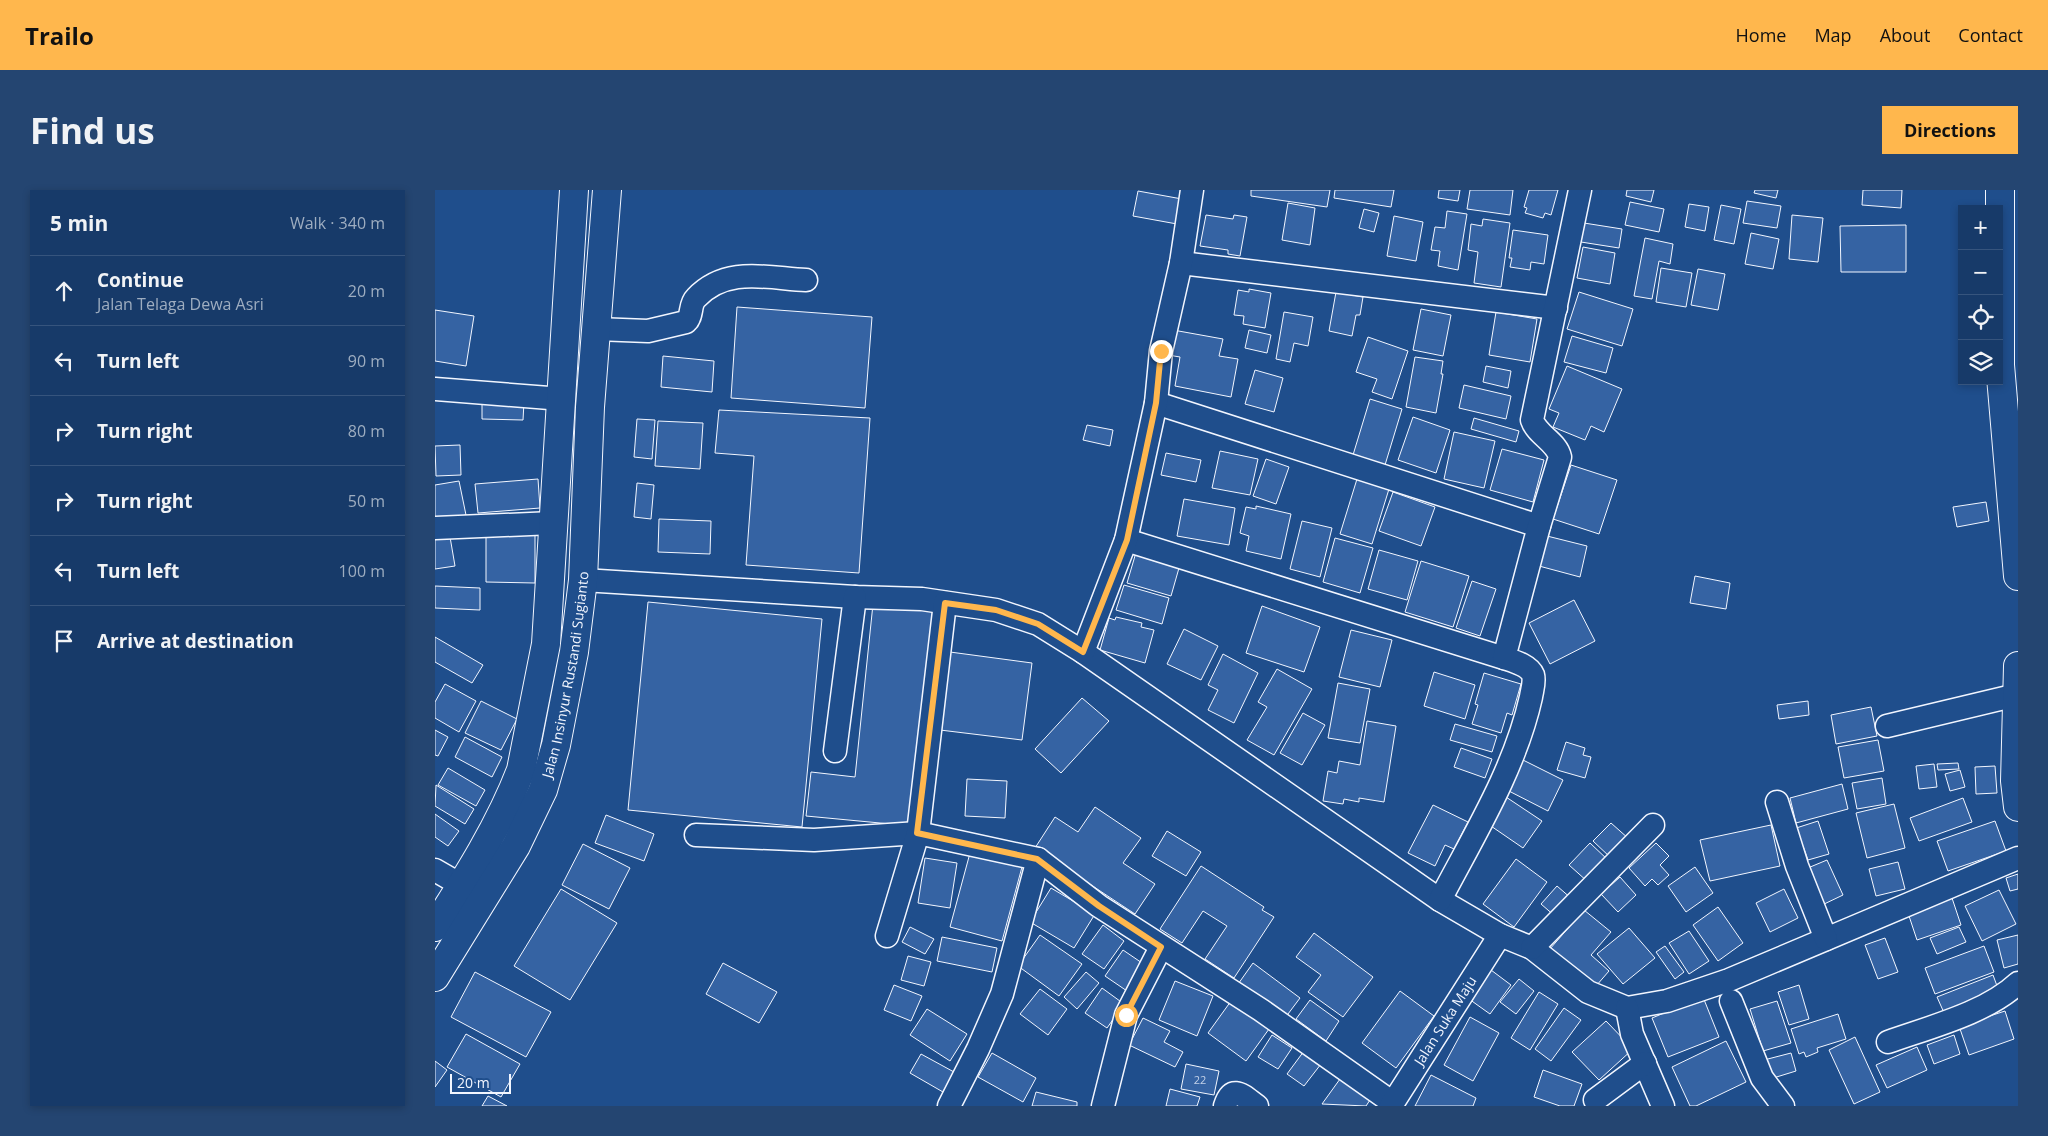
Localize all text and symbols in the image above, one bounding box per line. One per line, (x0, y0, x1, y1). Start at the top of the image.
text: Trailo (25, 19, 94, 52)
text: Home (1736, 23, 1786, 47)
text: Map (1814, 23, 1852, 47)
text: About (1880, 23, 1930, 47)
text: Contact (1958, 23, 2023, 47)
button: Directions (1882, 106, 2018, 154)
text: Find us (30, 107, 155, 154)
map controls (1958, 205, 2003, 385)
button: + (1958, 205, 2003, 250)
text: 5 min (50, 209, 108, 237)
text: Walk · 340 m (290, 212, 385, 234)
button: − (1958, 250, 2003, 295)
text: Continue (97, 267, 184, 293)
icon: ahead (50, 277, 78, 305)
text: 20 m (348, 280, 385, 302)
text: Jalan Telaga Dewa Asri (97, 293, 264, 315)
button: locate (1958, 295, 2003, 340)
route end (1150, 340, 1173, 363)
button: layers (1958, 340, 2003, 385)
icon: left (50, 347, 78, 375)
text: Turn left (97, 348, 179, 374)
text: 90 m (348, 350, 385, 372)
icon: right (50, 417, 78, 445)
text: Turn right (97, 418, 192, 444)
text: 80 m (348, 420, 385, 442)
icon: right (50, 487, 78, 515)
text: Turn right (97, 488, 192, 514)
text: 50 m (348, 490, 385, 512)
icon: left (50, 557, 78, 585)
text: Turn left (97, 558, 179, 584)
text: 100 m (339, 560, 385, 582)
street label: Jalan Insinyur Rustandi Sugianto (536, 571, 592, 782)
icon: arrive (50, 627, 78, 655)
text: Arrive at destination (97, 628, 294, 654)
street label: Jalan Suka Maju (1408, 972, 1480, 1071)
route start (1115, 1004, 1138, 1027)
scale bar (450, 1071, 511, 1094)
house number: 22 (1194, 1072, 1206, 1087)
text: 20 m (457, 1073, 490, 1092)

